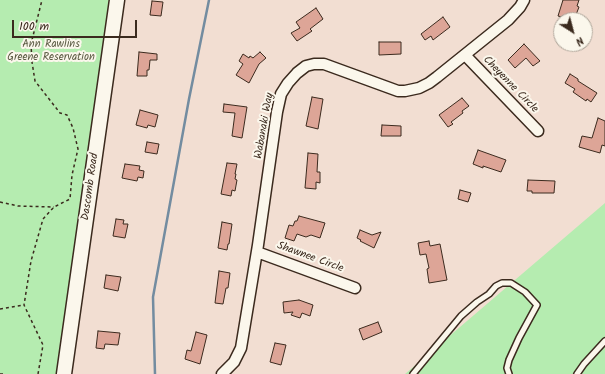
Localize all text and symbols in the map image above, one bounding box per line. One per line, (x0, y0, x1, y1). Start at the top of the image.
scale bar (14, 12, 139, 38)
north arrow (553, 12, 593, 52)
text: 100 m (19, 17, 49, 36)
text: N (571, 32, 588, 50)
park label: Ann Rawlins Greene Reservation (7, 38, 95, 64)
street label: Cheyenne Circle (480, 54, 540, 116)
street label: Wabanaki Way (253, 92, 277, 160)
street label: Dascomb Road (80, 153, 102, 221)
street label: Shawnee Circle (275, 240, 345, 276)

